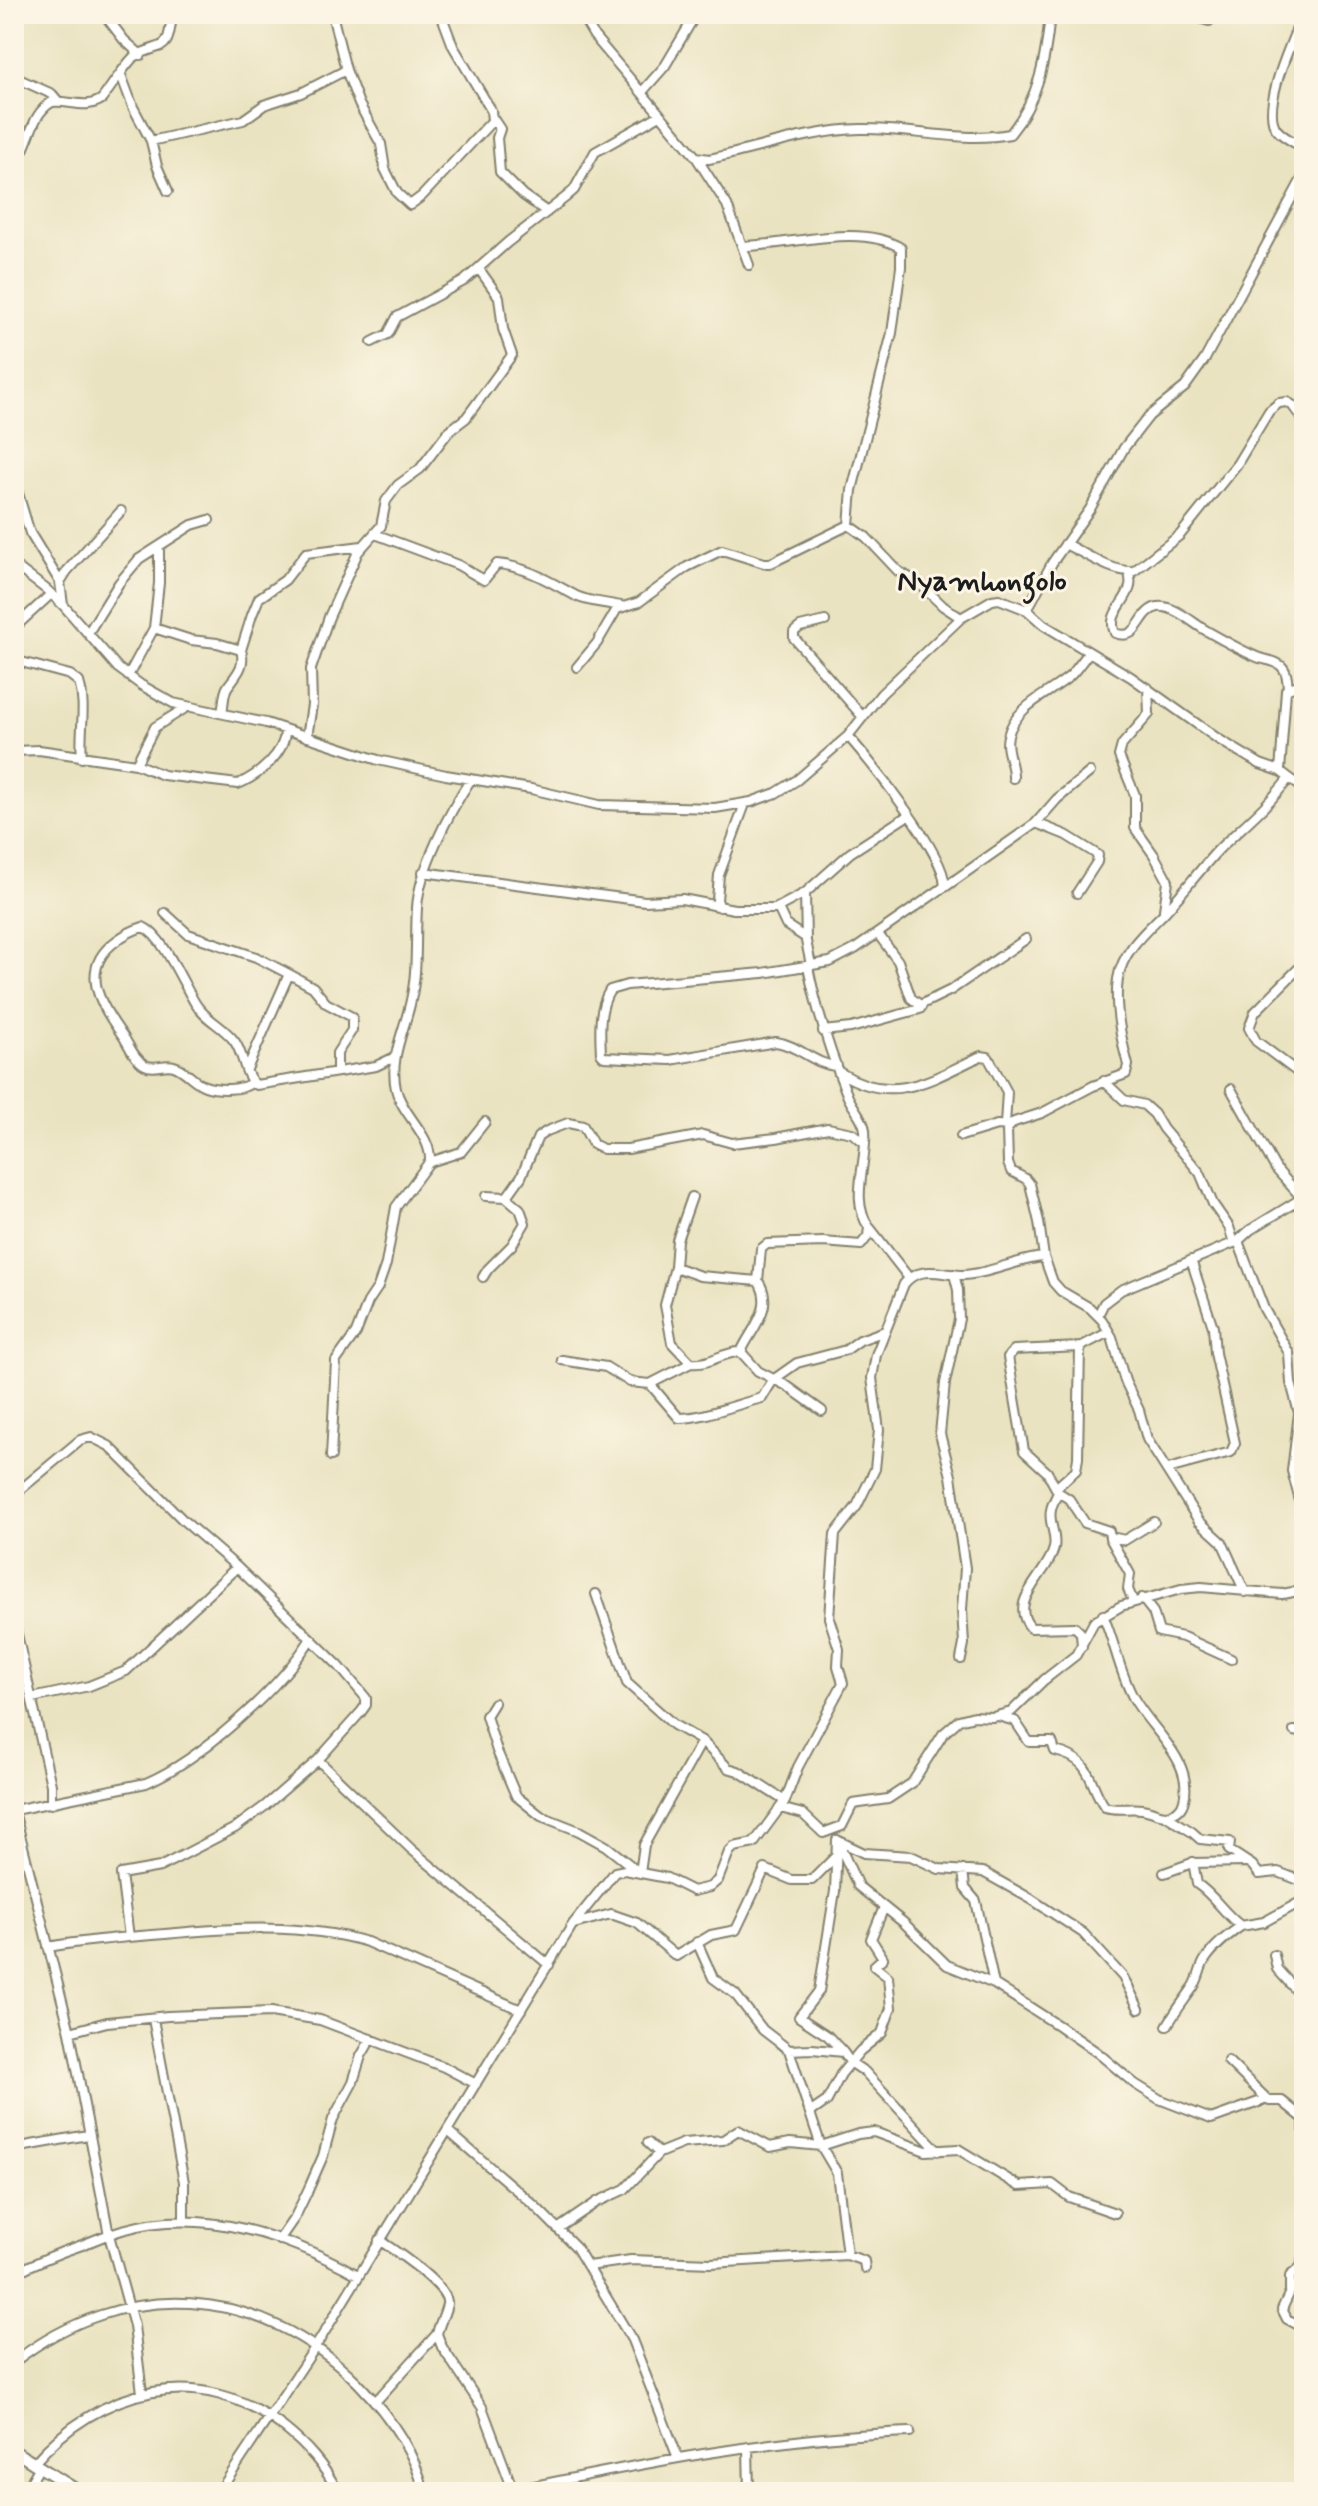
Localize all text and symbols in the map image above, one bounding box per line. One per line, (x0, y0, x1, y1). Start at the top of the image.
district label: Nyamhongolo (897, 562, 1067, 605)

